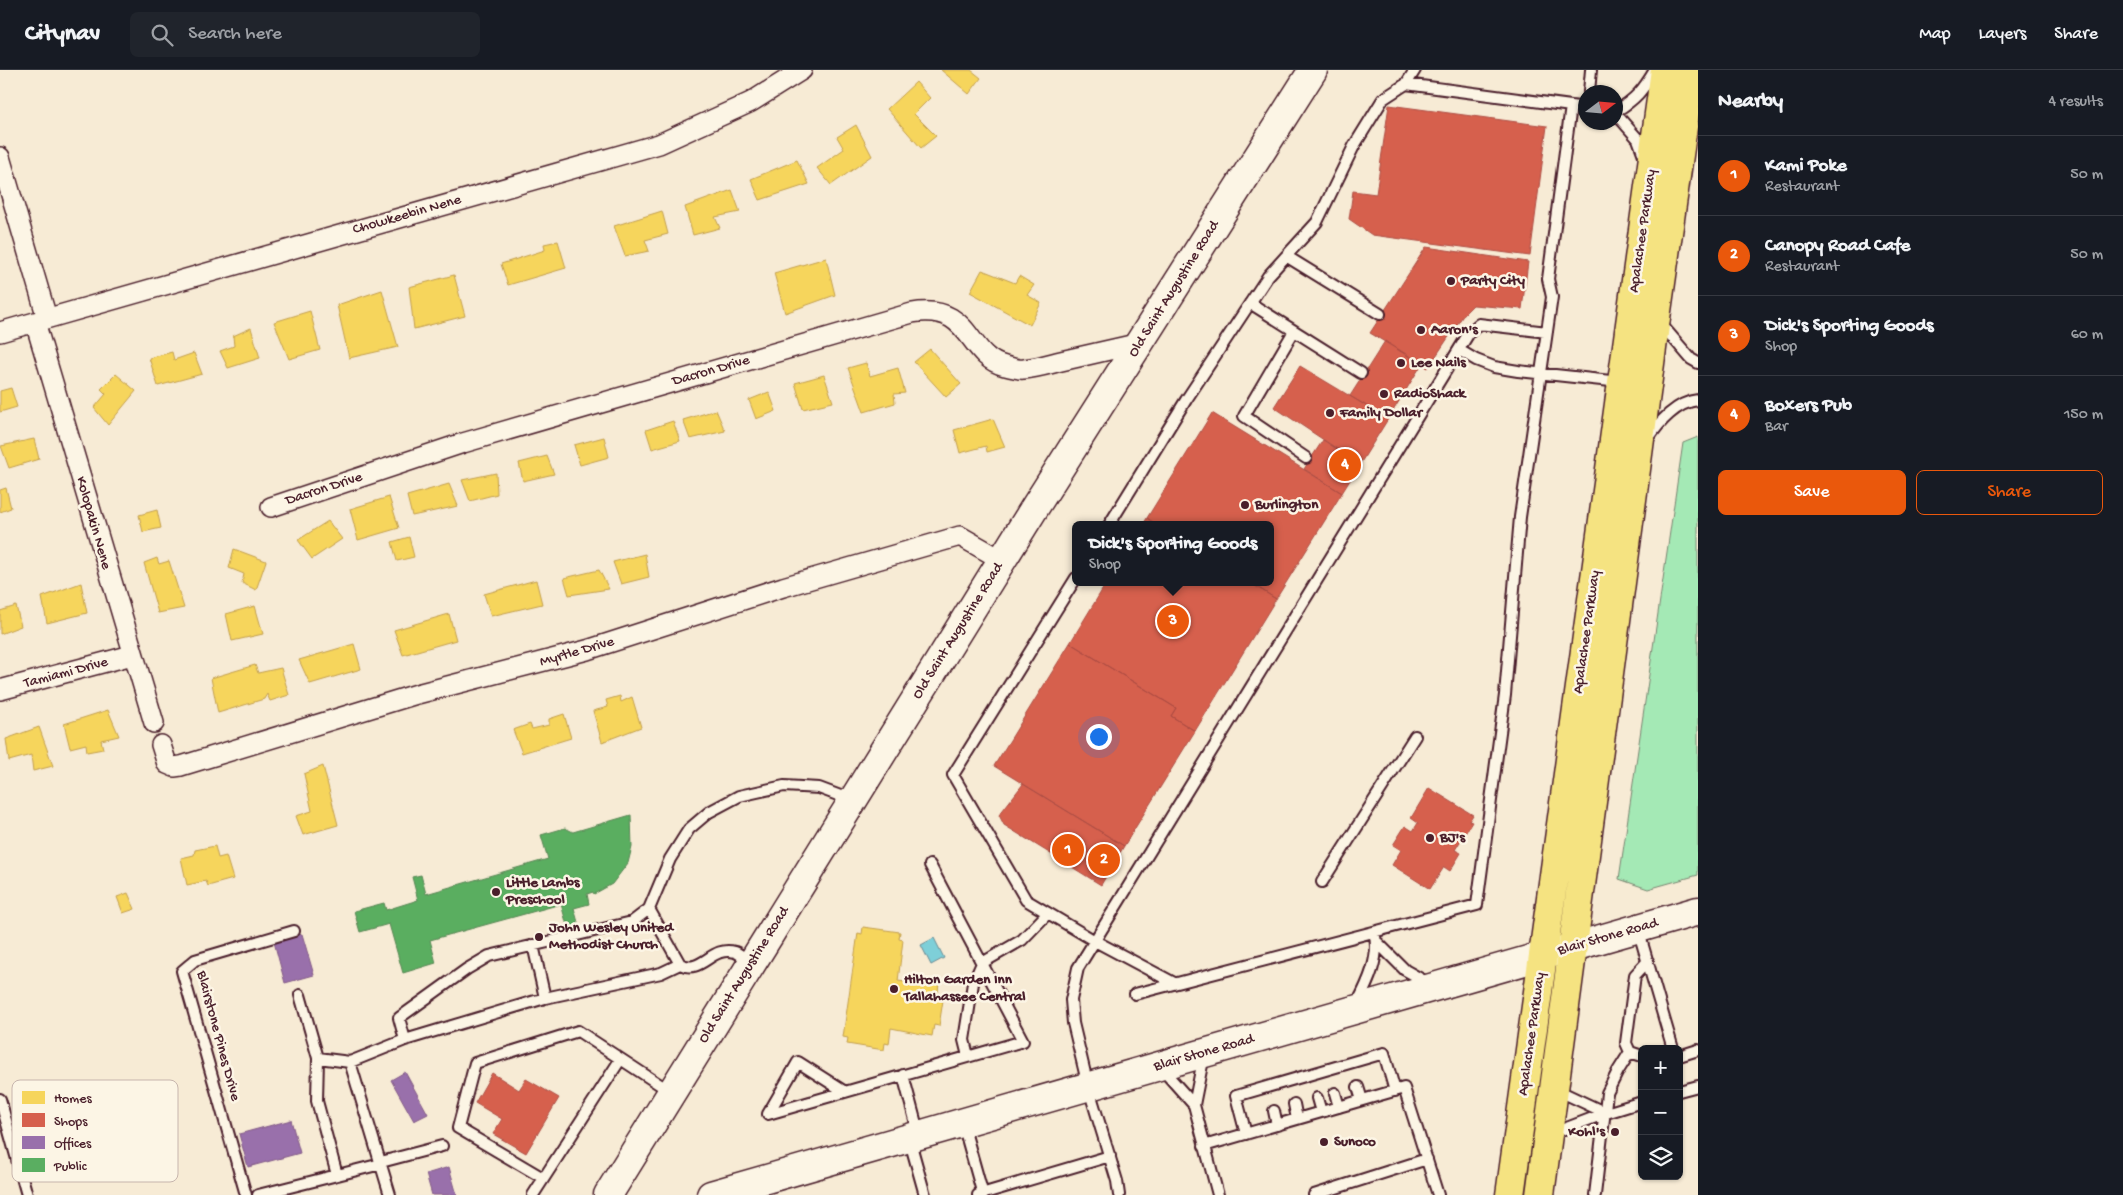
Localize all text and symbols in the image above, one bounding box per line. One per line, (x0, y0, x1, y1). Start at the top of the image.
search box (130, 12, 480, 57)
text: Citynav (25, 20, 100, 49)
icon: search (148, 21, 176, 49)
text: Search here (188, 23, 282, 46)
text: Map (1919, 24, 1951, 45)
text: Layers (1979, 24, 2026, 45)
text: Share (2054, 24, 2098, 45)
north arrow (1578, 85, 1623, 130)
text: Nearby (1718, 90, 1783, 115)
text: 4 results (2048, 93, 2103, 112)
text: Kami Poke (1765, 155, 1847, 178)
text: 1 (1731, 166, 1737, 185)
text: 50 m (2070, 166, 2103, 185)
street label: Apalachee Parkway (1625, 168, 1661, 294)
text: Restaurant (1765, 178, 1839, 197)
street label: Chowkeebin Nene (351, 191, 464, 239)
street label: Old Saint Augustine Road (1125, 216, 1224, 361)
text: Canopy Road Cafe (1765, 235, 1910, 258)
text: 2 (1730, 246, 1738, 265)
text: 50 m (2070, 246, 2103, 265)
text: Restaurant (1765, 258, 1839, 277)
place label: Party City (1460, 272, 1525, 290)
marker: Party City (1445, 275, 1457, 287)
text: Dick's Sporting Goods (1765, 315, 1934, 338)
place label: Aaron's (1430, 321, 1479, 339)
marker: Aaron's (1415, 324, 1427, 336)
text: 3 (1730, 326, 1738, 345)
text: 60 m (2071, 326, 2103, 345)
text: Shop (1765, 338, 1797, 357)
street label: Dacron Drive (669, 351, 752, 391)
place label: Lee Nails (1411, 354, 1467, 372)
marker: Lee Nails (1395, 357, 1407, 369)
place label: RadioShack (1393, 385, 1467, 403)
marker: RadioShack (1378, 388, 1390, 400)
text: Boxers Pub (1765, 395, 1852, 418)
place label: Family Dollar (1339, 404, 1424, 422)
text: 4 (1730, 406, 1738, 425)
text: 150 m (2064, 406, 2103, 425)
marker: Family Dollar (1324, 407, 1336, 419)
text: Bar (1765, 418, 1788, 437)
pin: 4 (1329, 446, 1361, 484)
street label: Dacron Drive (282, 468, 365, 510)
button: Save (1718, 470, 1906, 515)
button: Share (1916, 470, 2103, 515)
street label: Kolopakin Nene (71, 474, 115, 572)
place label: Burlington (1254, 496, 1319, 514)
marker: Burlington (1239, 499, 1251, 511)
popup (1072, 521, 1274, 586)
text: Dick's Sporting Goods (1089, 533, 1257, 556)
text: Shop (1089, 556, 1121, 575)
street label: Old Saint Augustine Road (909, 558, 1008, 703)
street label: Apalachee Parkway (1569, 569, 1605, 695)
pin: 3 (1157, 602, 1189, 640)
street label: Myrtle Drive (538, 633, 616, 671)
street label: Tamiami Drive (21, 653, 110, 693)
your location (1086, 724, 1112, 750)
place label: BJ's (1439, 829, 1466, 847)
pin: 1 (1052, 831, 1084, 869)
marker: BJ's (1424, 832, 1436, 844)
pin: 2 (1088, 841, 1120, 879)
place label: Little Lambs Preschool (505, 874, 581, 909)
marker: Little Lambs Preschool (490, 886, 502, 898)
street label: Old Saint Augustine Road (695, 902, 794, 1047)
street label: Blair Stone Road (1555, 914, 1661, 960)
place label: John Wesley United Methodist Church (548, 919, 675, 954)
marker: John Wesley United Methodist Church (533, 931, 545, 943)
street label: Blairstone Pines Drive (192, 968, 244, 1103)
place label: Hilton Garden Inn Tallahassee Central (903, 971, 1026, 1006)
street label: Apalachee Parkway (1514, 971, 1550, 1097)
marker: Hilton Garden Inn Tallahassee Central (888, 983, 900, 995)
street label: Blair Stone Road (1151, 1030, 1257, 1076)
map controls (1638, 1045, 1683, 1180)
button: + (1638, 1045, 1683, 1090)
legend (12, 1080, 178, 1182)
button: − (1638, 1090, 1683, 1135)
text: Homes (54, 1091, 92, 1108)
text: Shops (54, 1114, 88, 1131)
place label: Kohl's (1567, 1123, 1606, 1141)
marker: Kohl's (1609, 1126, 1621, 1138)
place label: Sunoco (1334, 1133, 1376, 1151)
button: layers (1638, 1135, 1683, 1180)
text: Offices (54, 1136, 92, 1153)
marker: Sunoco (1318, 1136, 1330, 1148)
text: Public (53, 1159, 88, 1176)

